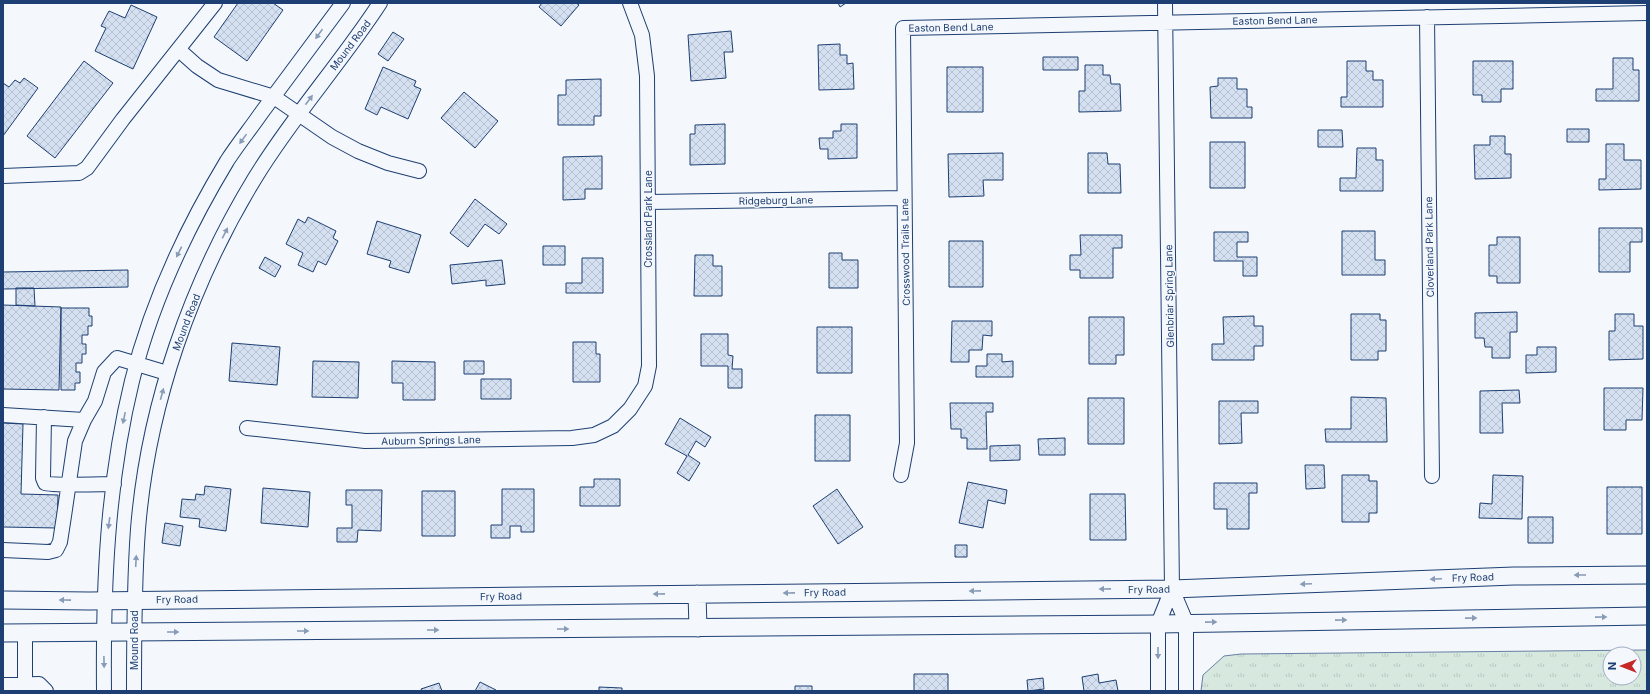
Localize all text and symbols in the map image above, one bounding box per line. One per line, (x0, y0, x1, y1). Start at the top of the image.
street label: Easton Bend Lane (1232, 13, 1318, 27)
street label: Mound Road (327, 17, 373, 73)
street label: Easton Bend Lane (908, 20, 994, 34)
one-way arrow (315, 29, 324, 40)
one-way arrow (305, 94, 313, 105)
one-way arrow (239, 134, 247, 145)
street label: Crossland Park Lane (642, 170, 654, 268)
street label: Ridgeburg Lane (739, 193, 814, 207)
street label: Cloverland Park Lane (1422, 196, 1436, 298)
street label: Crosswood Trails Lane (898, 198, 912, 306)
one-way arrow (222, 228, 228, 239)
street label: Glenbriar Spring Lane (1162, 244, 1176, 348)
one-way arrow (175, 246, 182, 258)
street label: Mound Road (170, 292, 202, 352)
one-way arrow (159, 387, 165, 399)
one-way arrow (121, 411, 127, 424)
street label: Auburn Springs Lane (381, 433, 481, 447)
one-way arrow (106, 517, 112, 529)
one-way arrow (133, 555, 140, 567)
street label: Fry Road (1452, 570, 1494, 584)
one-way arrow (1573, 572, 1586, 578)
one-way arrow (1430, 575, 1442, 582)
one-way arrow (1300, 580, 1312, 587)
street label: Fry Road (1128, 583, 1170, 595)
street label: Fry Road (804, 586, 846, 598)
one-way arrow (1099, 586, 1111, 593)
one-way arrow (968, 588, 981, 594)
street label: Fry Road (480, 590, 522, 602)
one-way arrow (782, 590, 795, 596)
one-way arrow (652, 591, 665, 597)
street label: Fry Road (156, 593, 198, 605)
one-way arrow (59, 597, 71, 604)
street label: Mound Road (128, 610, 140, 670)
one-way arrow (1595, 614, 1608, 620)
one-way arrow (1465, 615, 1477, 622)
one-way arrow (1335, 617, 1348, 623)
one-way arrow (1205, 619, 1218, 625)
one-way arrow (557, 626, 570, 632)
one-way arrow (427, 627, 440, 633)
one-way arrow (297, 628, 310, 634)
one-way arrow (167, 629, 180, 635)
north arrow (1602, 646, 1642, 686)
one-way arrow (1155, 647, 1161, 660)
one-way arrow (101, 656, 107, 669)
text: N (1605, 662, 1619, 670)

